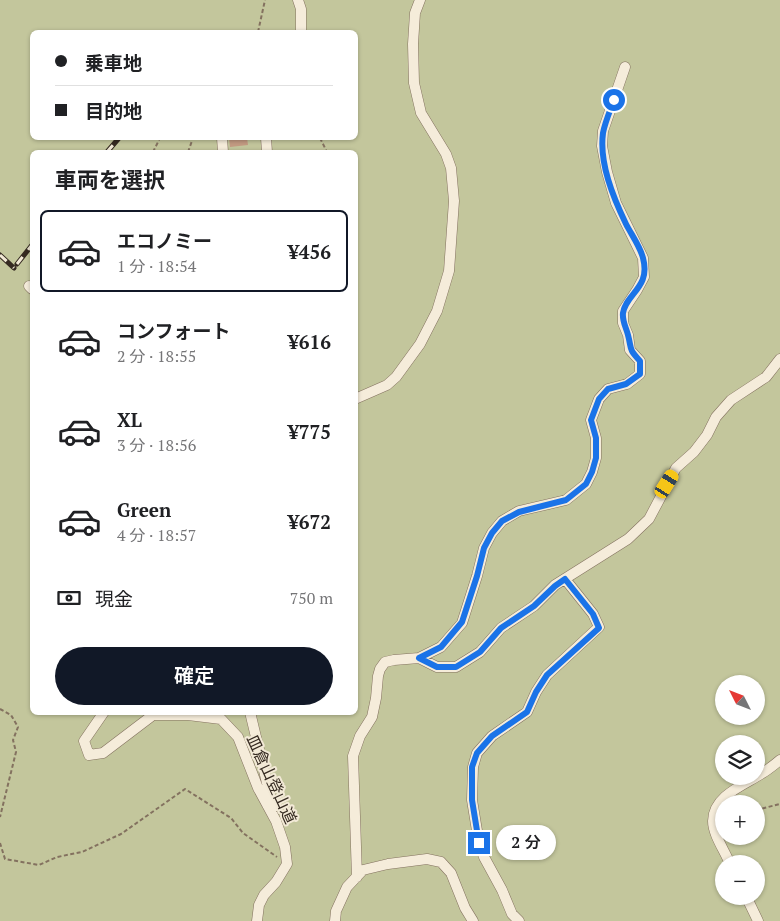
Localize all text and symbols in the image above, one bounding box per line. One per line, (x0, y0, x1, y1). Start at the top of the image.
text: 乗車地 (85, 50, 142, 75)
route start (603, 89, 625, 111)
text: 目的地 (85, 98, 142, 123)
text: 車両を選択 (55, 165, 165, 194)
text: エコノミー (117, 228, 212, 253)
icon: car (57, 229, 102, 274)
text: ¥456 (288, 239, 331, 264)
text: 1 分 · 18:54 (117, 255, 196, 277)
text: コンフォート (117, 318, 230, 343)
icon: car (57, 319, 102, 364)
text: ¥616 (288, 329, 331, 354)
text: 2 分 · 18:55 (117, 345, 196, 367)
text: XL (117, 407, 142, 432)
icon: car (57, 409, 102, 454)
text: ¥775 (288, 419, 331, 444)
text: 3 分 · 18:56 (117, 434, 196, 456)
car (652, 467, 681, 501)
text: Green (117, 497, 171, 522)
icon: car (57, 499, 102, 544)
text: ¥672 (288, 509, 331, 534)
text: 4 分 · 18:57 (117, 524, 196, 546)
icon: cash (55, 584, 83, 612)
text: 現金 (95, 586, 133, 611)
text: 750 m (290, 587, 333, 609)
button: 確定 (55, 647, 333, 705)
north arrow (715, 675, 765, 725)
map controls (715, 675, 765, 905)
street label: 皿倉山登山道 (242, 731, 302, 827)
button: layers (715, 735, 765, 785)
button: + (715, 795, 765, 845)
callout: 2 分 (496, 826, 556, 860)
text: 2 分 (511, 831, 541, 853)
route end (468, 832, 490, 854)
button: − (715, 855, 765, 905)

